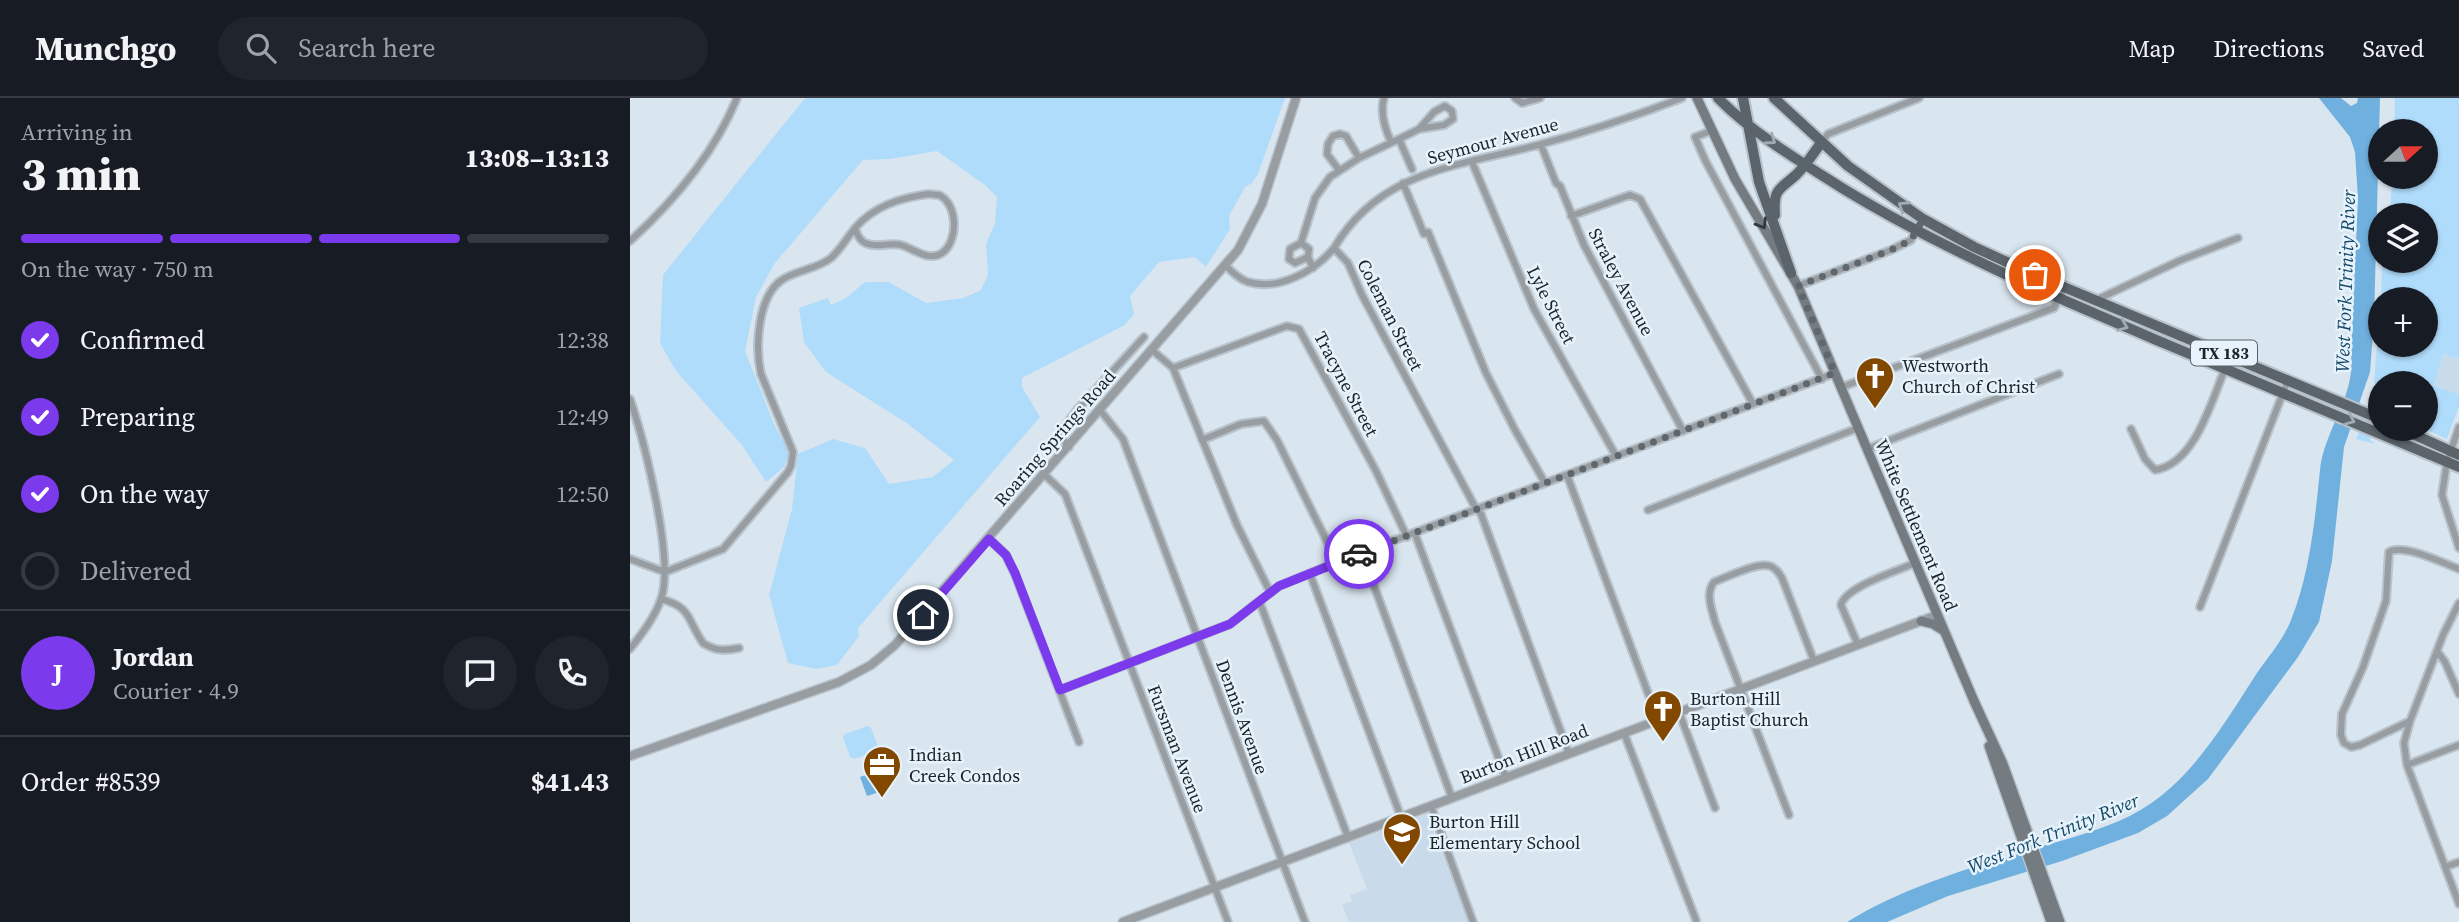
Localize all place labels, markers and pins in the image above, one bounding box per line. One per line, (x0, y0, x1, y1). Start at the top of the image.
pin (2005, 245, 2065, 305)
place label: Westworth Church of Christ (1902, 353, 2035, 399)
church icon: Westworth Church of Christ (1854, 355, 1896, 410)
pin (893, 585, 953, 645)
place label: Burton Hill Baptist Church (1690, 686, 1809, 732)
church icon: Burton Hill Baptist Church (1642, 688, 1684, 743)
place label: Indian Creek Condos (909, 742, 1020, 788)
office icon: Indian Creek Condos (861, 744, 903, 799)
place label: Burton Hill Elementary School (1429, 809, 1580, 855)
school or university icon: Burton Hill Elementary School (1381, 811, 1423, 866)

